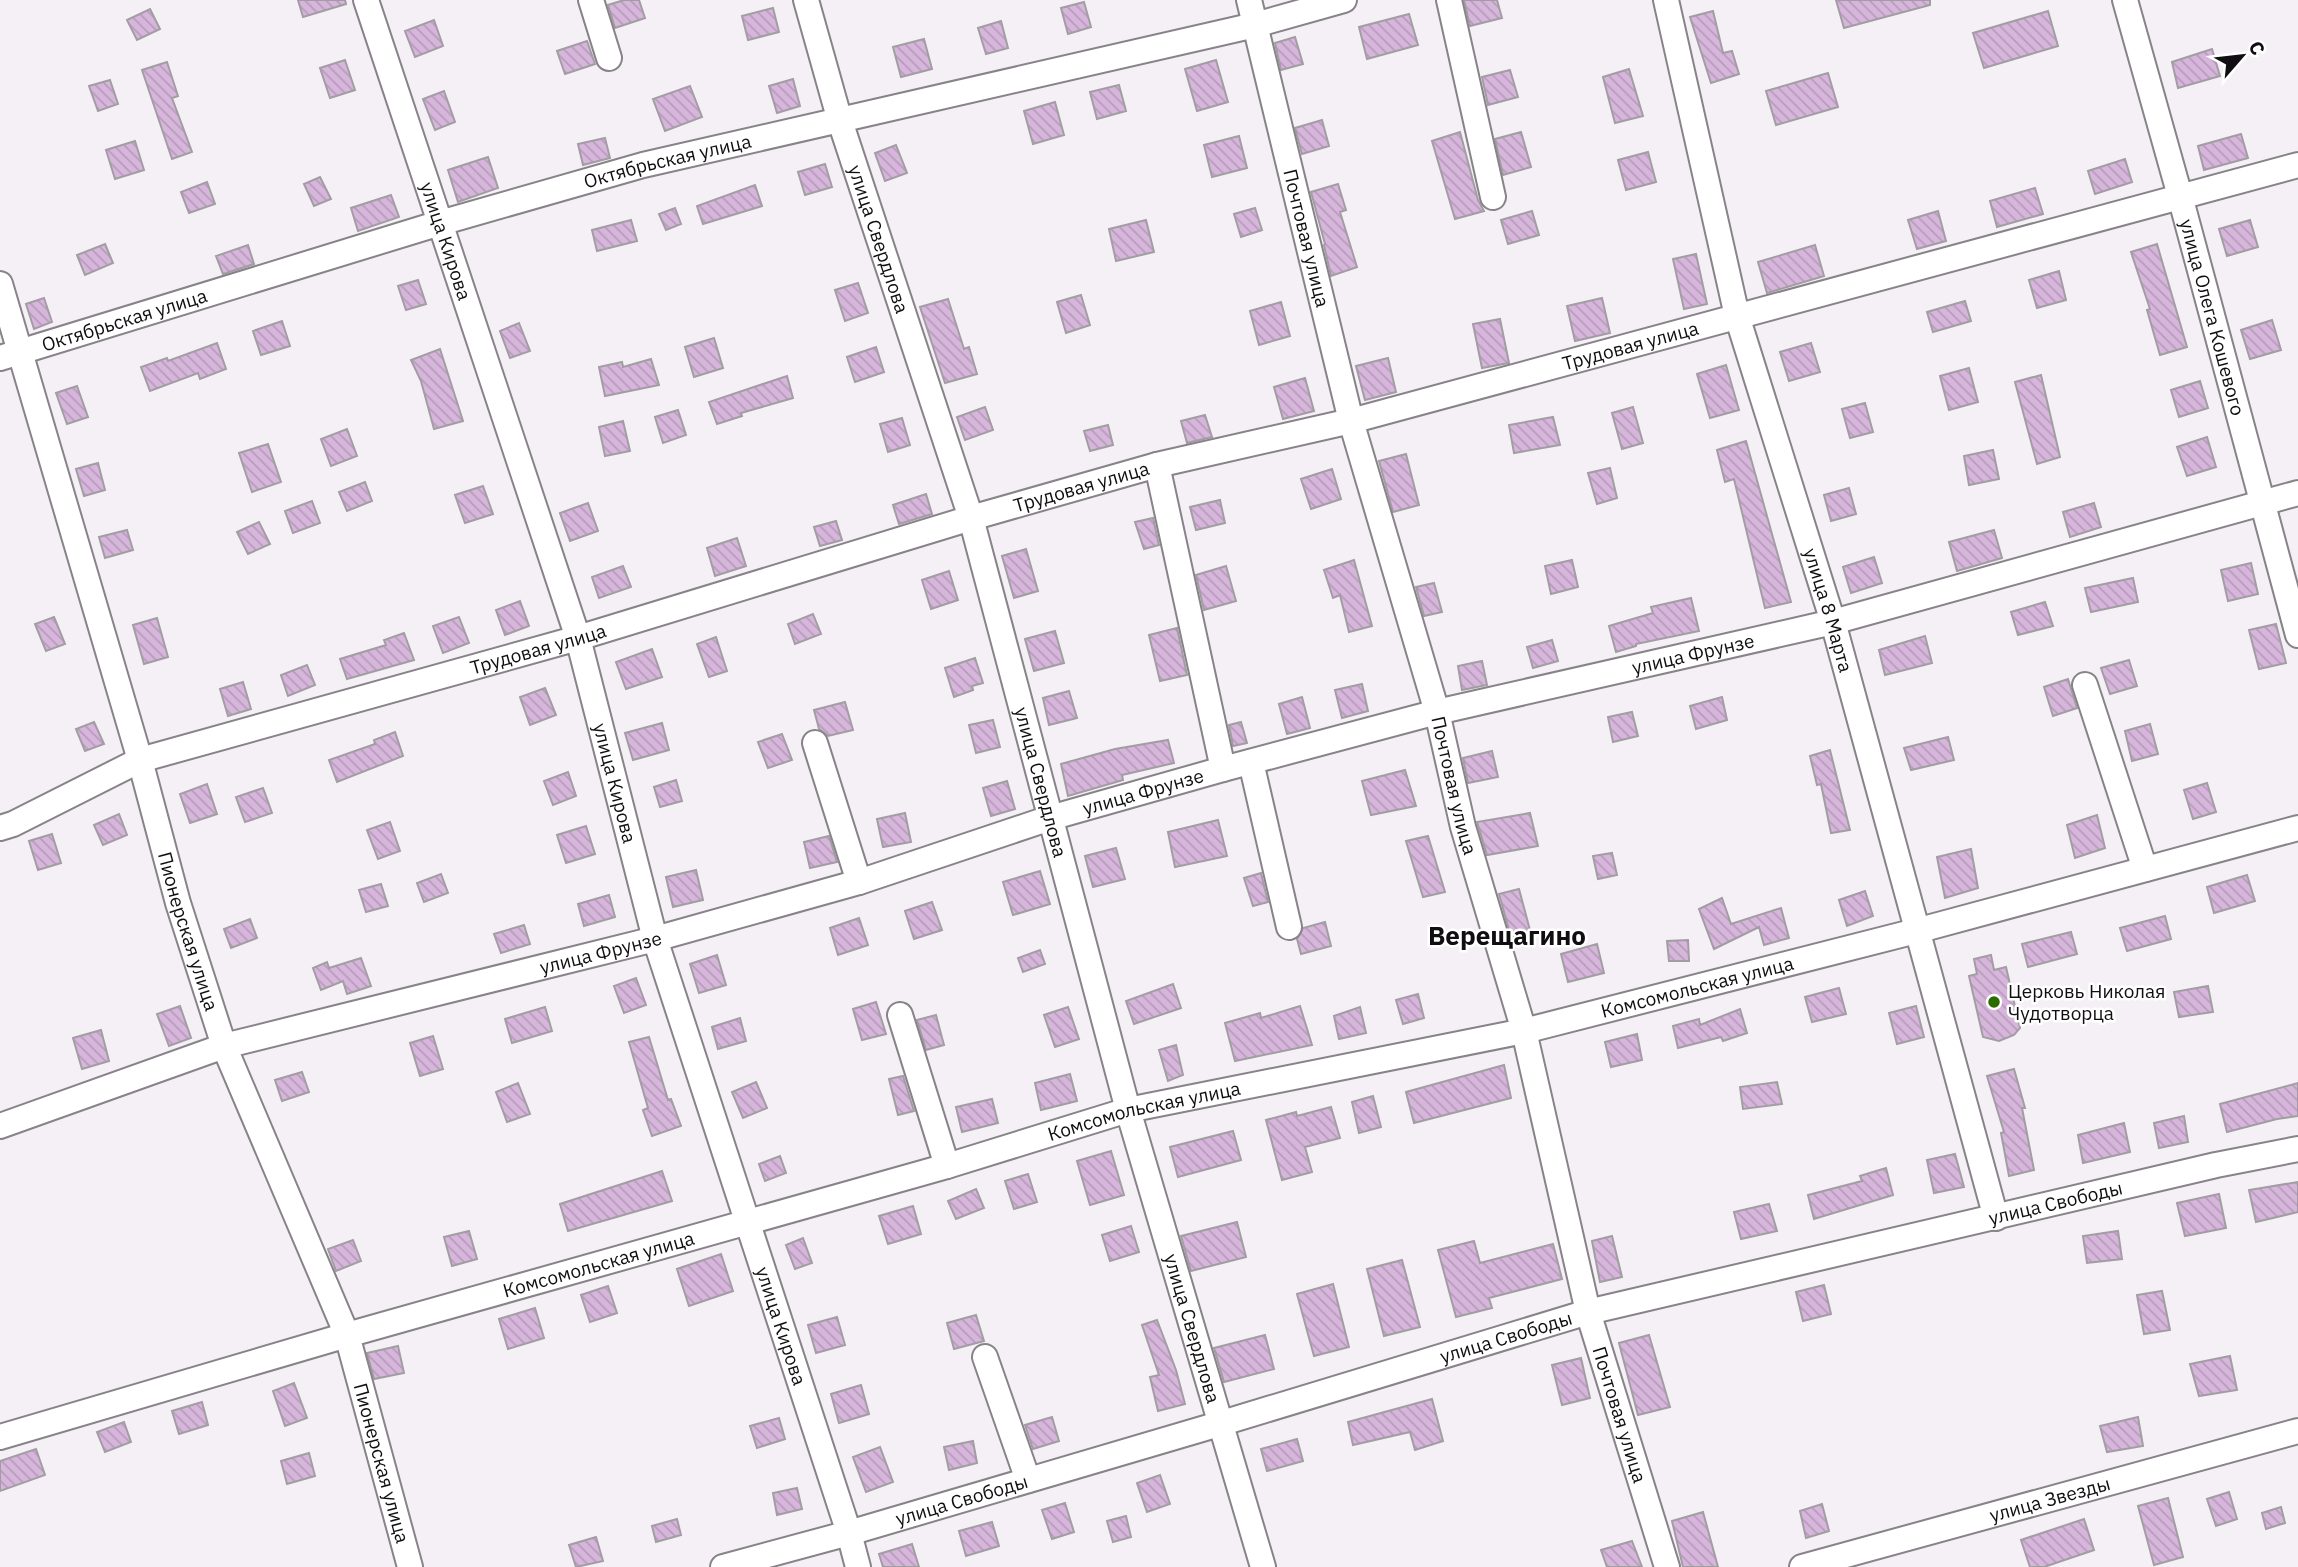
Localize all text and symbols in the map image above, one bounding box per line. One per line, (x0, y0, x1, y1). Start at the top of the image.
north arrow (2207, 21, 2277, 91)
text: С (2244, 37, 2271, 59)
street label: Октябрьская улица (581, 129, 753, 193)
street label: улица Свердлова (843, 162, 915, 316)
street label: Почтовая улица (1278, 167, 1335, 310)
street label: улица Кирова (415, 179, 477, 303)
street label: улица Олега Кошевого (2175, 216, 2250, 418)
street label: Октябрьская улица (39, 283, 210, 357)
street label: Трудовая улица (1559, 316, 1701, 375)
street label: Трудовая улица (1011, 456, 1152, 517)
street label: улица 8 Марта (1799, 545, 1858, 675)
street label: Трудовая улица (467, 618, 609, 679)
street label: улица Фрунзе (1630, 628, 1757, 679)
street label: улица Свердлова (1010, 704, 1072, 860)
street label: Почтовая улица (1426, 714, 1483, 857)
street label: улица Кирова (588, 720, 642, 846)
street label: улица Фрунзе (1080, 763, 1206, 820)
street label: Пионерская улица (153, 849, 224, 1014)
district label: Верещагино (1428, 918, 1586, 952)
street label: улица Фрунзе (537, 926, 664, 979)
street label: Комсомольская улица (1598, 951, 1796, 1023)
place label: Церковь Николая Чудотворца (2008, 979, 2165, 1025)
marker: Церковь Николая Чудотворца (1986, 994, 2002, 1010)
street label: Комсомольская улица (1045, 1076, 1243, 1146)
street label: улица Свободы (1986, 1175, 2125, 1230)
street label: Комсомольская улица (500, 1226, 697, 1303)
street label: улица Свердлова (1159, 1251, 1226, 1406)
street label: улица Кирова (751, 1264, 812, 1388)
street label: улица Свободы (1437, 1306, 1575, 1368)
street label: Почтовая улица (1587, 1343, 1652, 1486)
street label: Пионерская улица (349, 1380, 415, 1546)
street label: улица Свободы (893, 1469, 1031, 1531)
street label: улица Звезды (1987, 1471, 2113, 1527)

